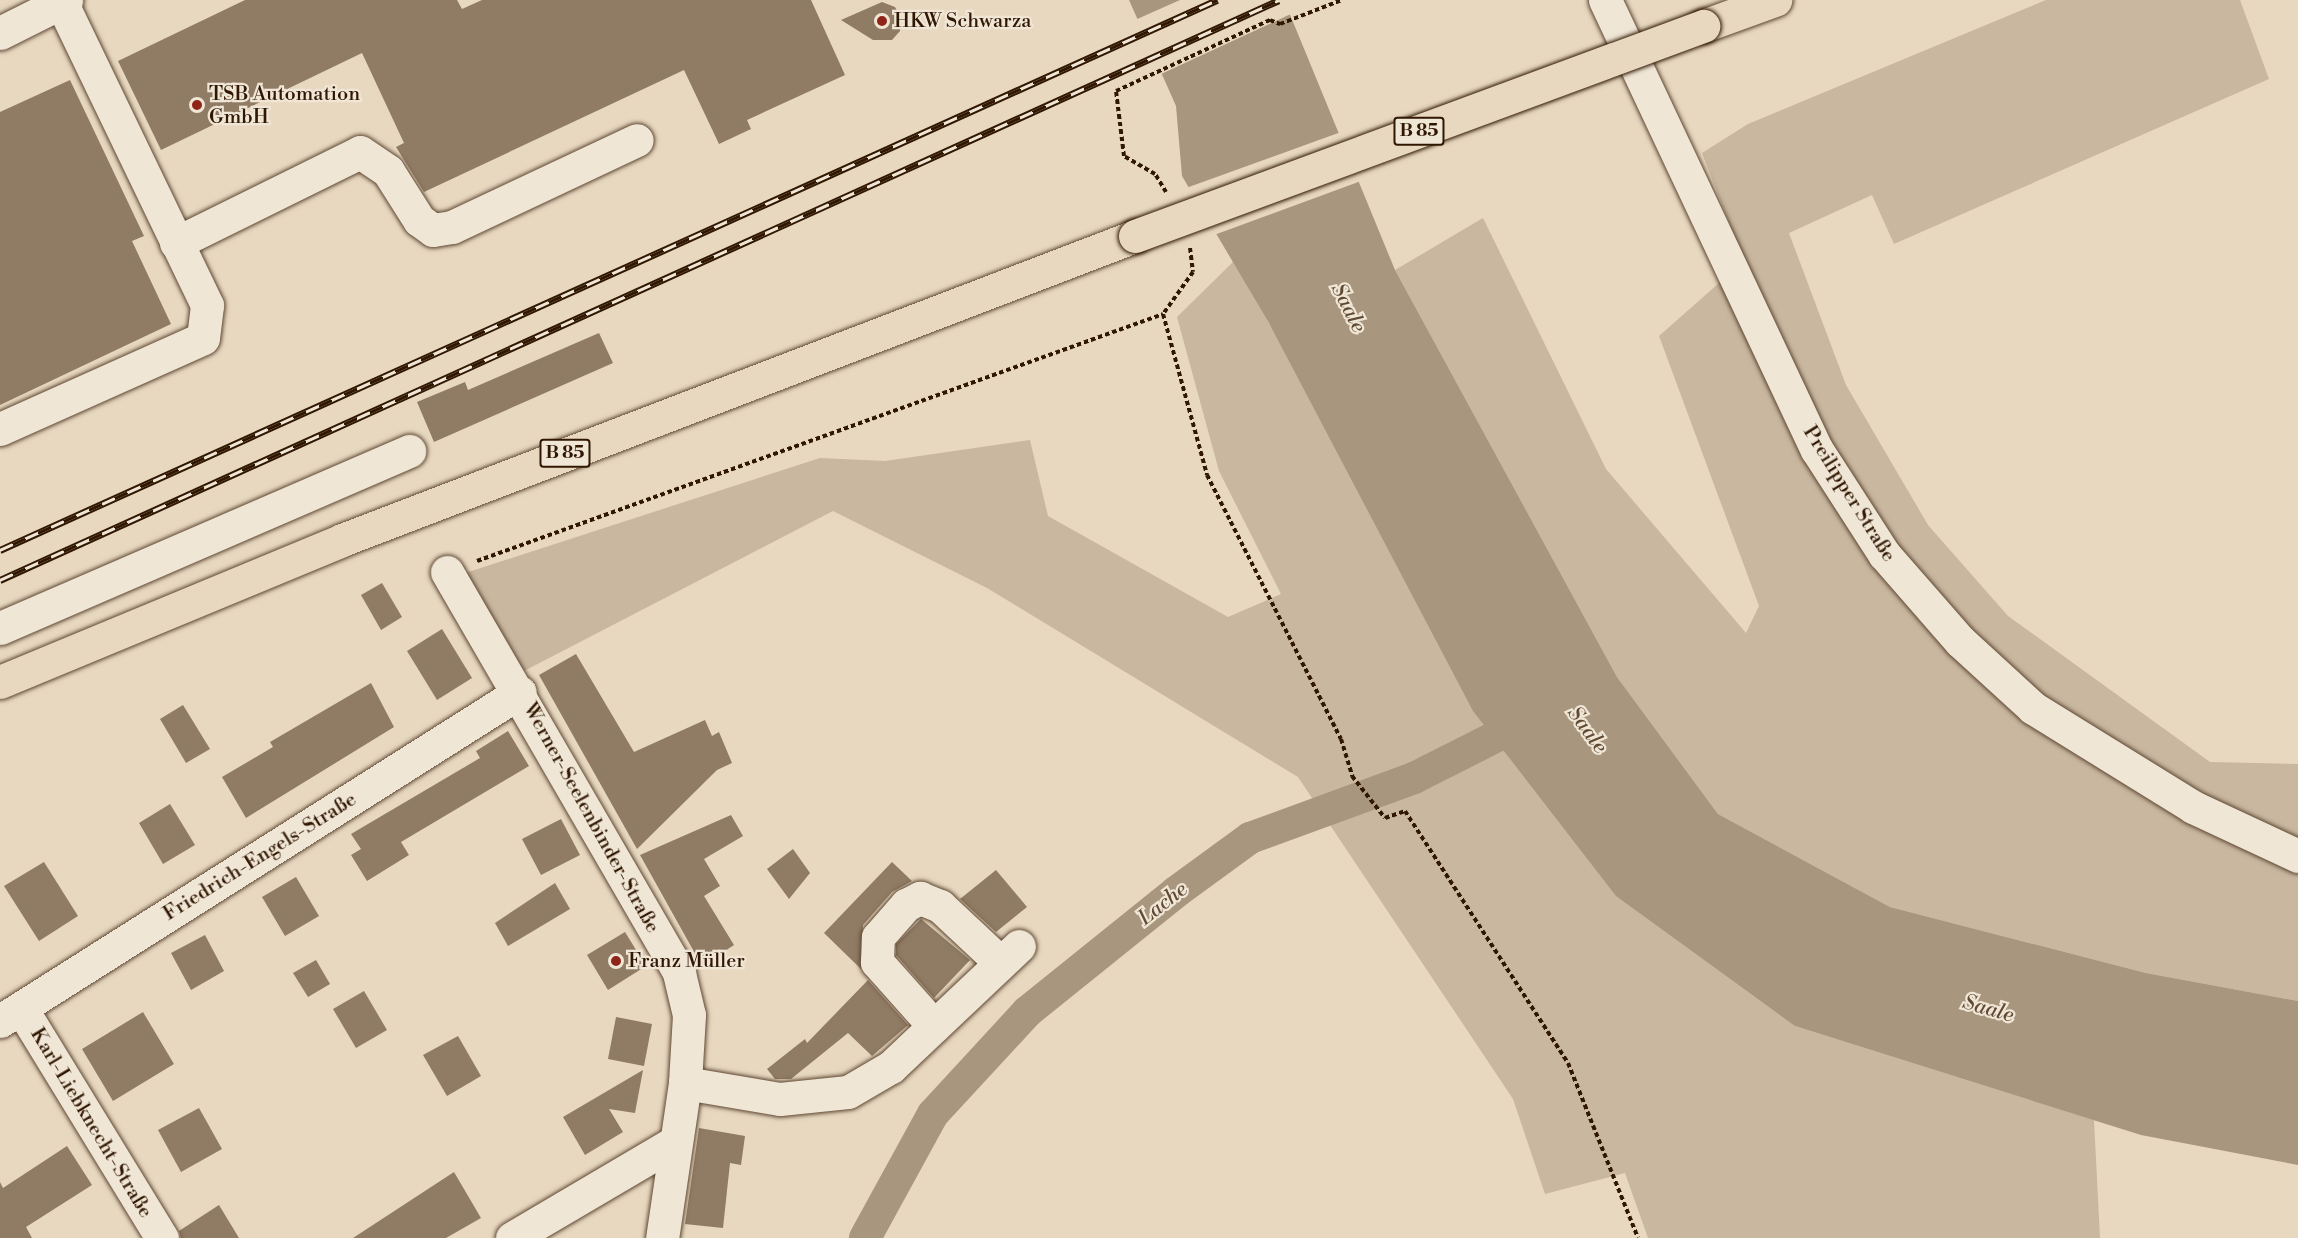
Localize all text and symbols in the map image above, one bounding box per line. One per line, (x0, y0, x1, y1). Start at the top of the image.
place label: HKW Schwarza (894, 9, 1031, 33)
marker: HKW Schwarza (875, 14, 889, 28)
place label: TSB Automation GmbH (209, 82, 360, 129)
marker: TSB Automation GmbH (190, 98, 204, 112)
road number: B 85 (1392, 116, 1446, 146)
water label: Saale (1325, 279, 1371, 337)
street label: Preilipper Straße (1798, 422, 1900, 566)
road number: B 85 (538, 438, 592, 468)
street label: Werner-Seelenbinder-Straße (518, 699, 664, 937)
water label: Saale (1562, 702, 1612, 758)
street label: Friedrich-Engels-Straße (159, 788, 361, 926)
water label: Lache (1133, 877, 1193, 931)
place label: Franz Müller (628, 949, 745, 973)
marker: Franz Müller (609, 954, 623, 968)
water label: Saale (1960, 990, 2016, 1028)
street label: Karl-Liebknecht-Straße (25, 1024, 157, 1222)

